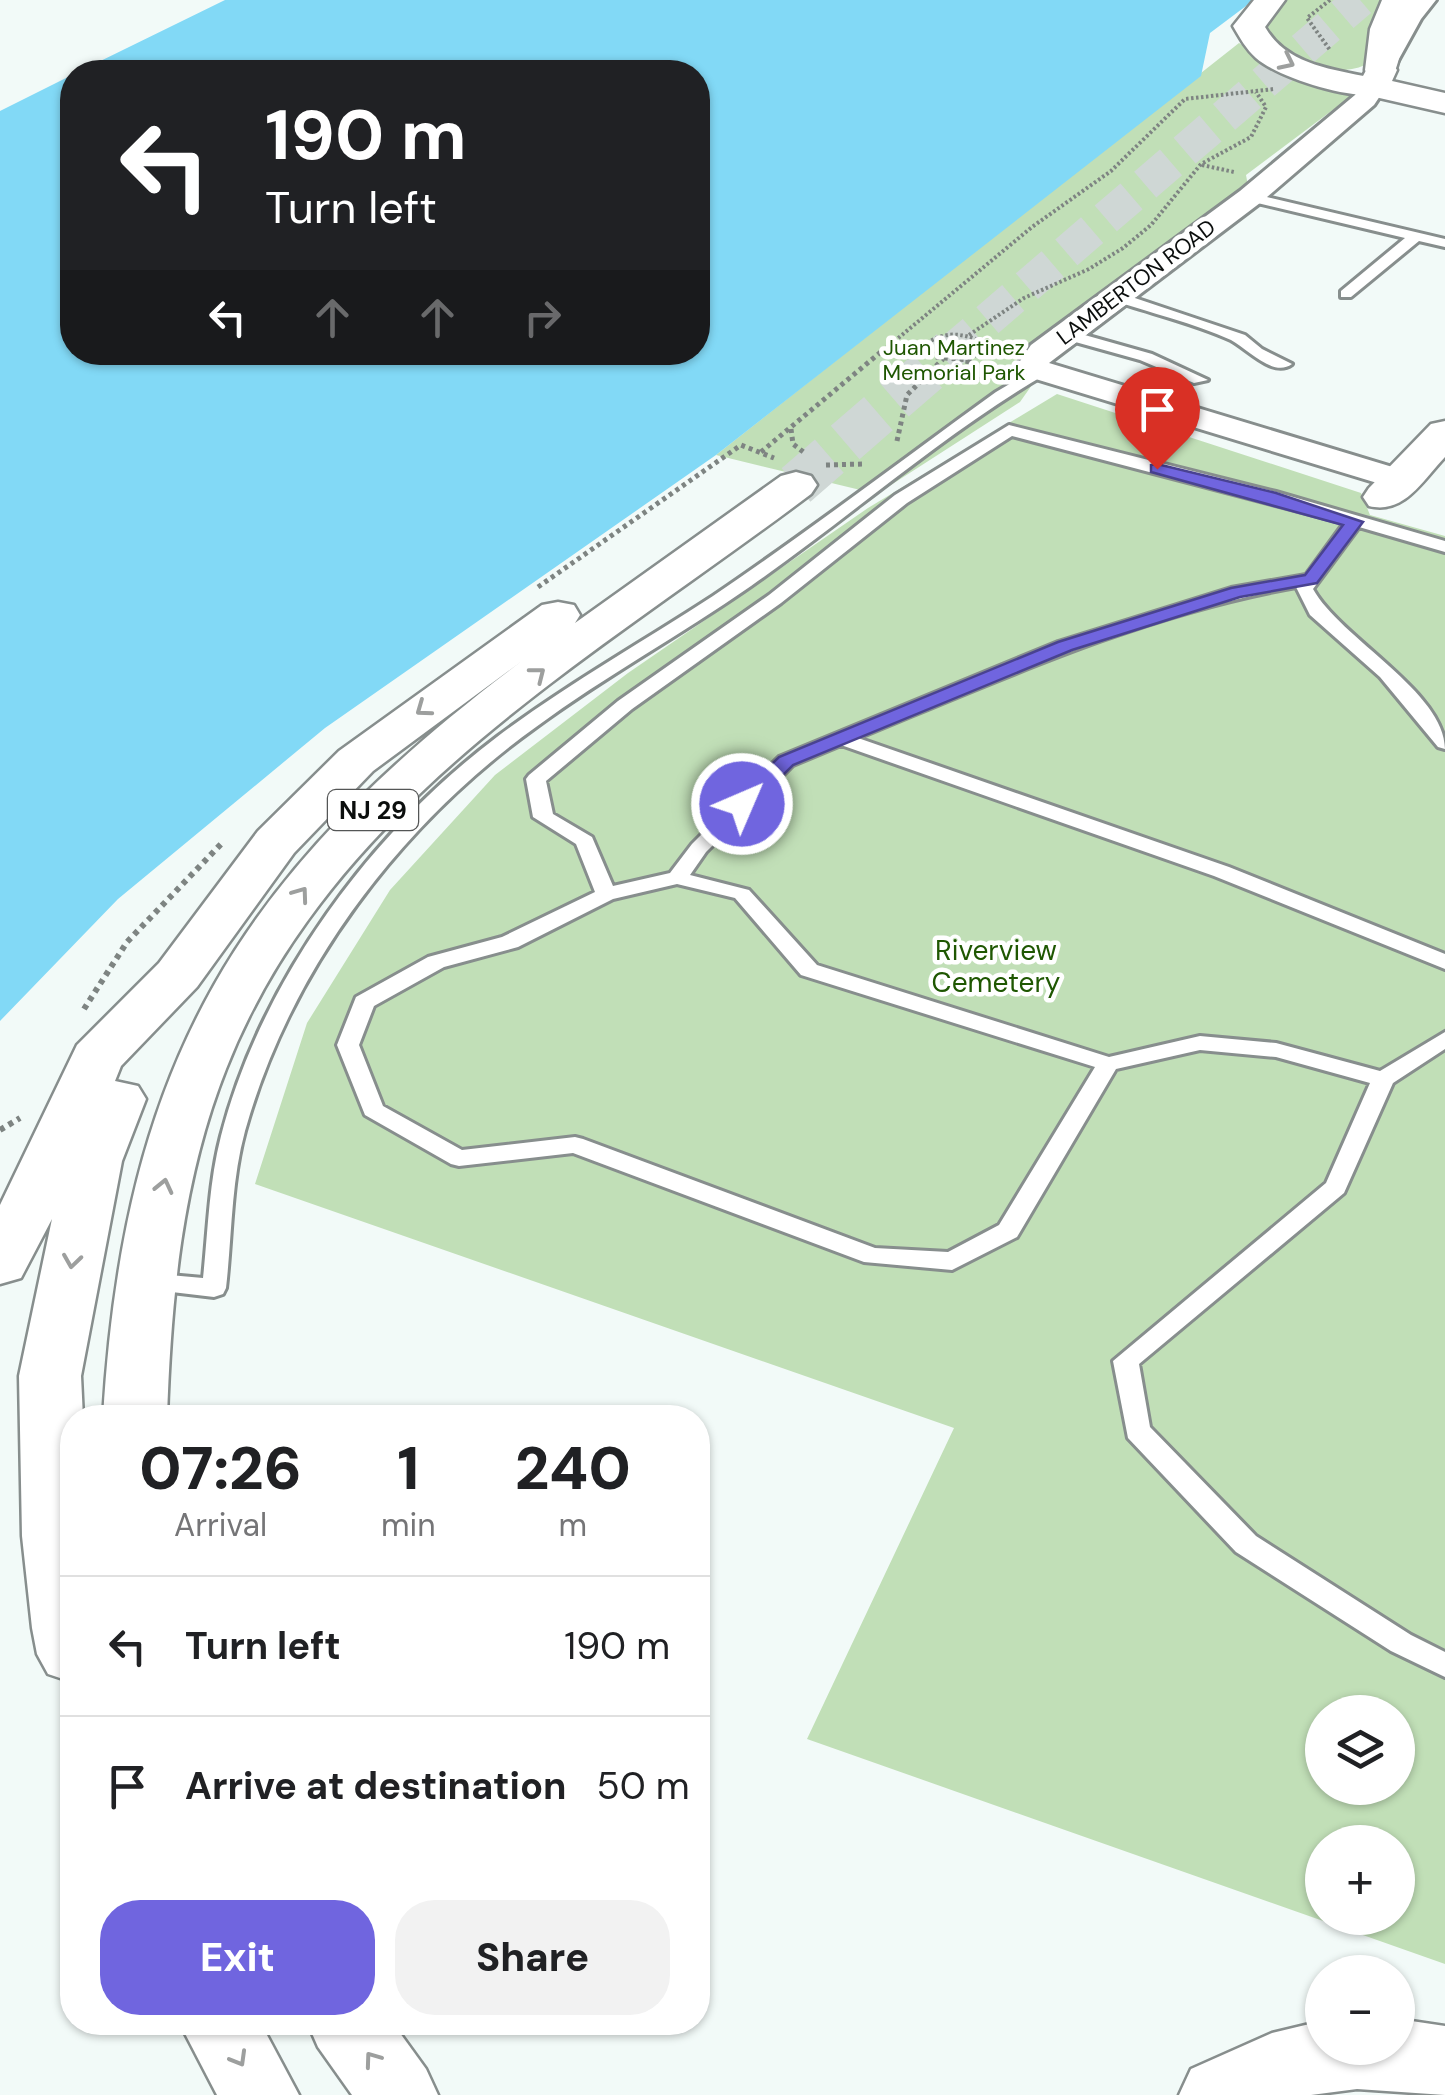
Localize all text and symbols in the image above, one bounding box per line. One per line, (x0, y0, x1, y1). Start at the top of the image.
one-way arrow (1277, 50, 1295, 70)
text: 190 m (265, 90, 467, 181)
icon: left (100, 100, 230, 230)
text: Turn left (265, 178, 437, 237)
street label: LAMBERTON ROAD (1051, 213, 1221, 351)
icon: left (200, 290, 255, 345)
icon: ahead (305, 290, 360, 345)
icon: ahead (410, 290, 465, 345)
icon: right (515, 290, 570, 345)
park label: Juan Martinez Memorial Park (882, 333, 1026, 387)
pin (1115, 367, 1200, 470)
icon: arrive (1130, 382, 1185, 437)
one-way arrow (526, 668, 544, 686)
one-way arrow (415, 697, 434, 715)
position arrow (690, 752, 794, 856)
road number: NJ 29 (328, 790, 418, 830)
one-way arrow (289, 887, 306, 905)
park label: Riverview Cemetery (932, 932, 1060, 1001)
one-way arrow (152, 1178, 173, 1195)
one-way arrow (63, 1253, 84, 1270)
text: 07:26 (139, 1429, 302, 1508)
text: 1 (397, 1429, 419, 1508)
text: 240 (515, 1429, 631, 1508)
text: Arrival (174, 1504, 267, 1546)
text: min (381, 1504, 436, 1546)
text: m (559, 1504, 587, 1546)
icon: left (100, 1619, 155, 1674)
text: Turn left (185, 1621, 341, 1671)
text: 190 m (564, 1621, 670, 1671)
map controls (1305, 1695, 1415, 2065)
button: layers (1305, 1695, 1415, 1805)
icon: arrive (100, 1759, 155, 1814)
text: Arrive at destination (185, 1761, 567, 1811)
text: 50 m (597, 1761, 690, 1811)
button: + (1305, 1825, 1415, 1935)
button: Exit (100, 1900, 375, 2015)
button: Share (395, 1900, 670, 2015)
button: − (1305, 1955, 1415, 2065)
one-way arrow (226, 2048, 246, 2066)
one-way arrow (366, 2052, 384, 2070)

